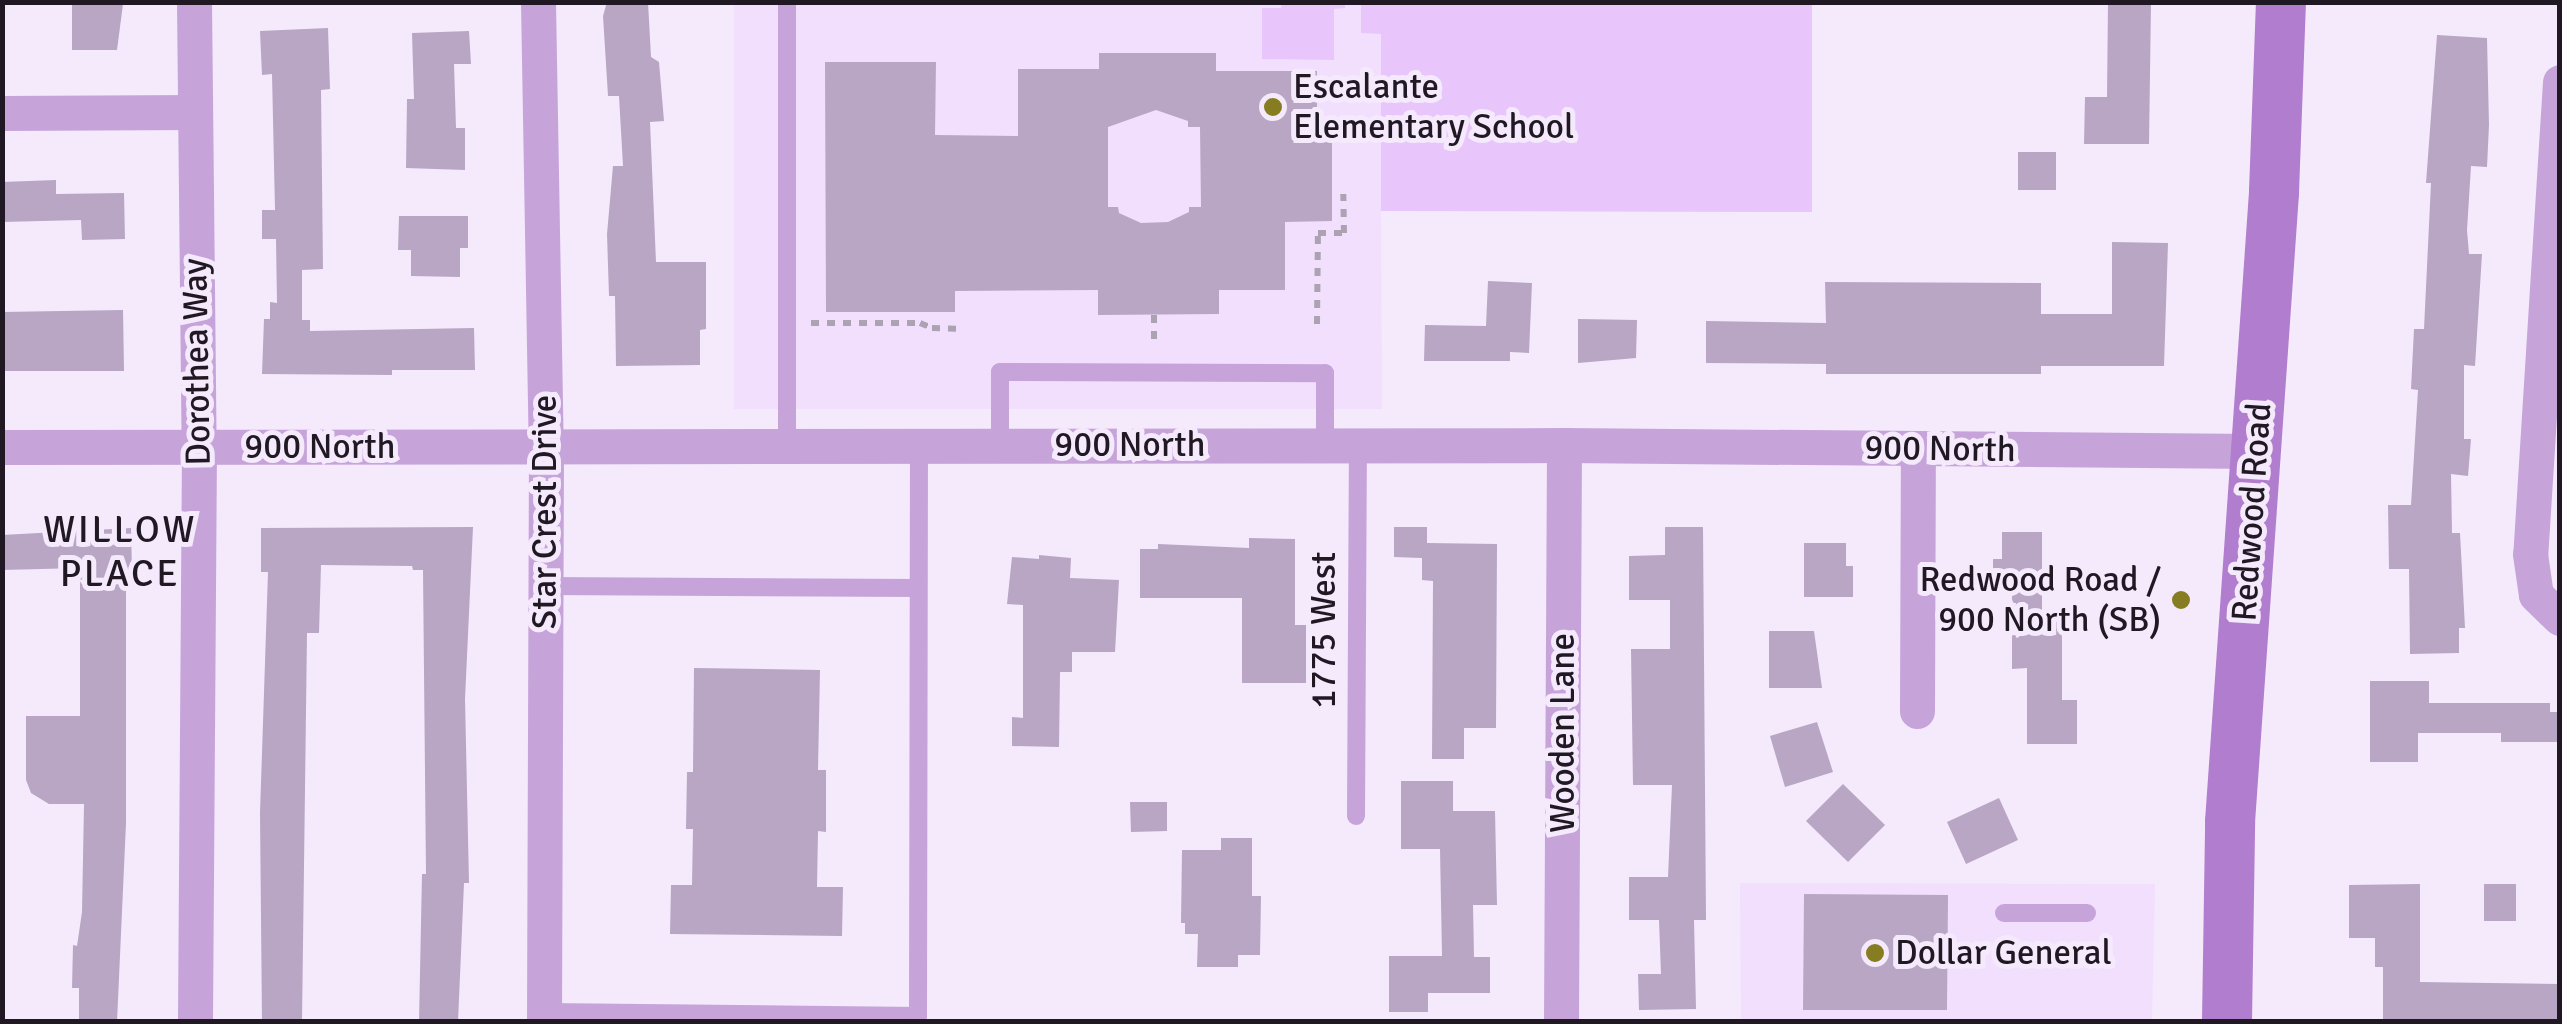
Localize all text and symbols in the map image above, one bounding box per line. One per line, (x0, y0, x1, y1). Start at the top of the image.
place label: Escalante Elementary School (1293, 66, 1574, 148)
marker: Escalante Elementary School (1262, 96, 1284, 118)
street label: Dorothea Way (174, 258, 220, 466)
street label: Star Crest Drive (524, 395, 566, 629)
street label: Redwood Road (2223, 401, 2281, 623)
street label: 900 North (1054, 424, 1206, 466)
street label: 900 North (244, 426, 396, 468)
street label: 900 North (1864, 427, 2016, 471)
district label: WILLOW PLACE (43, 507, 197, 596)
street label: 1775 West (1303, 552, 1345, 708)
place label: Redwood Road / 900 North (SB) (1920, 559, 2161, 641)
marker: Redwood Road / 900 North (SB) (2170, 589, 2192, 611)
street label: Wooden Lane (1542, 633, 1584, 833)
place label: Dollar General (1895, 932, 2112, 974)
marker: Dollar General (1864, 942, 1886, 964)

